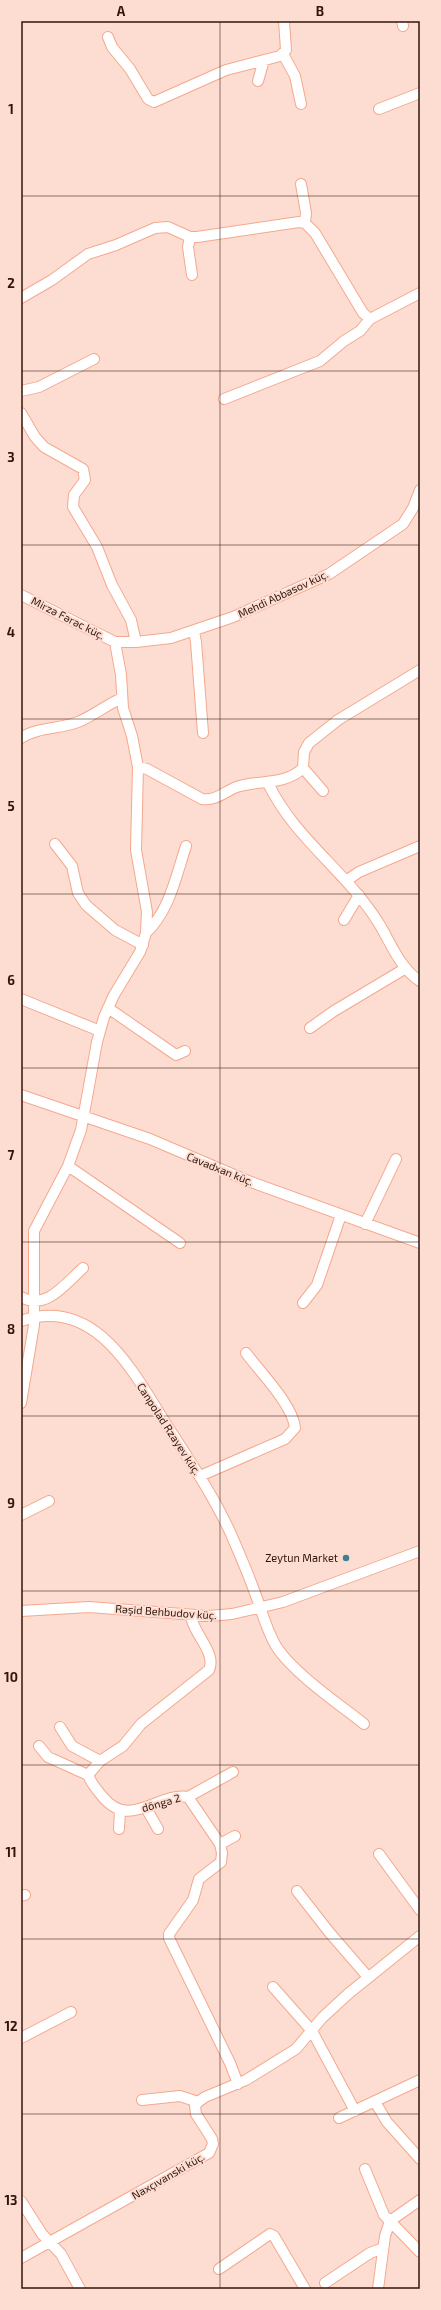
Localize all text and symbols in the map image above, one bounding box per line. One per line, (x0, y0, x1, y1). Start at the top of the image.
text: A (117, 3, 126, 19)
text: B (316, 3, 324, 19)
text: 1 (8, 101, 14, 117)
text: 2 (7, 275, 15, 291)
text: 3 (7, 449, 15, 465)
street label: Mehdi Abbasov küç. (236, 567, 330, 621)
street label: Mirzə Fərəc küç. (29, 593, 107, 643)
text: 4 (7, 624, 15, 640)
text: 5 (7, 798, 15, 814)
text: 6 (7, 972, 15, 988)
text: 7 (8, 1147, 15, 1163)
street label: Cavadxan küç. (185, 1149, 255, 1189)
text: 8 (7, 1321, 15, 1337)
street label: Canpolad Rzayev küç. (134, 1380, 204, 1478)
text: 9 (7, 1495, 15, 1511)
place label: Zeytun Market (265, 1551, 338, 1564)
marker: Zeytun Market (341, 1553, 351, 1563)
street label: Rəşid Behbudov küç. (115, 1601, 217, 1623)
text: 10 (4, 1669, 18, 1685)
street label: döngə 2 (140, 1791, 182, 1814)
text: 11 (5, 1844, 17, 1860)
text: 12 (4, 2018, 18, 2034)
street label: Naxçıvanski küç. (129, 2149, 207, 2203)
text: 13 (5, 2192, 18, 2208)

